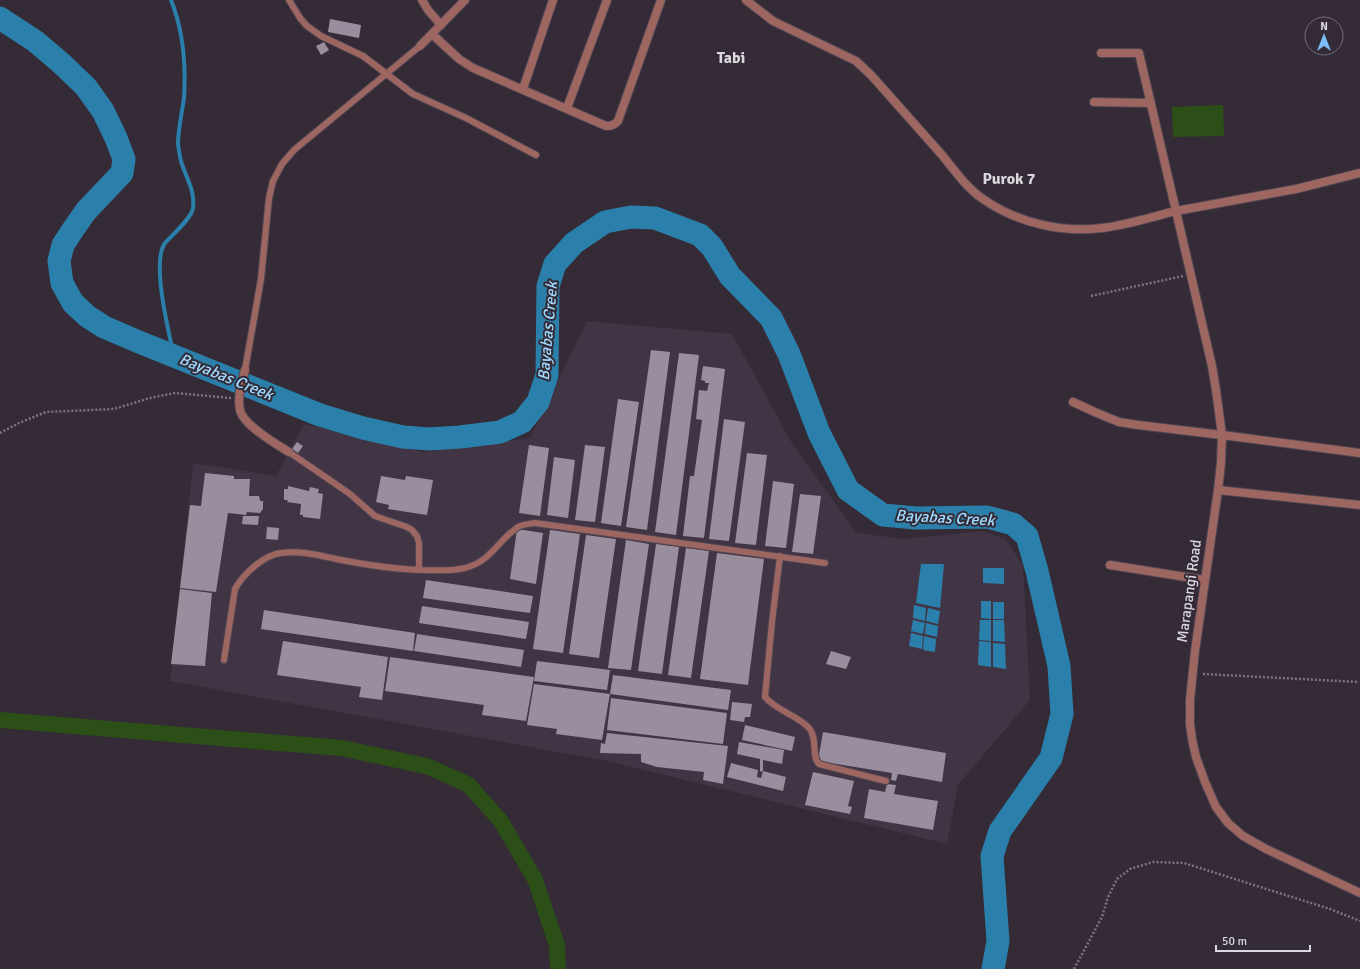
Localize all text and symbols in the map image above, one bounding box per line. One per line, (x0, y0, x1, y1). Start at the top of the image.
north arrow (1304, 16, 1344, 56)
text: N (1320, 20, 1328, 33)
district label: Tabi (717, 48, 745, 68)
district label: Purok 7 (982, 169, 1036, 189)
water label: Bayabas Creek (534, 279, 562, 381)
water label: Bayabas Creek (176, 349, 278, 406)
water label: Bayabas Creek (895, 505, 997, 531)
street label: Marapangi Road (1173, 538, 1205, 644)
scale bar (1216, 927, 1310, 953)
text: 50 m (1222, 934, 1247, 949)

